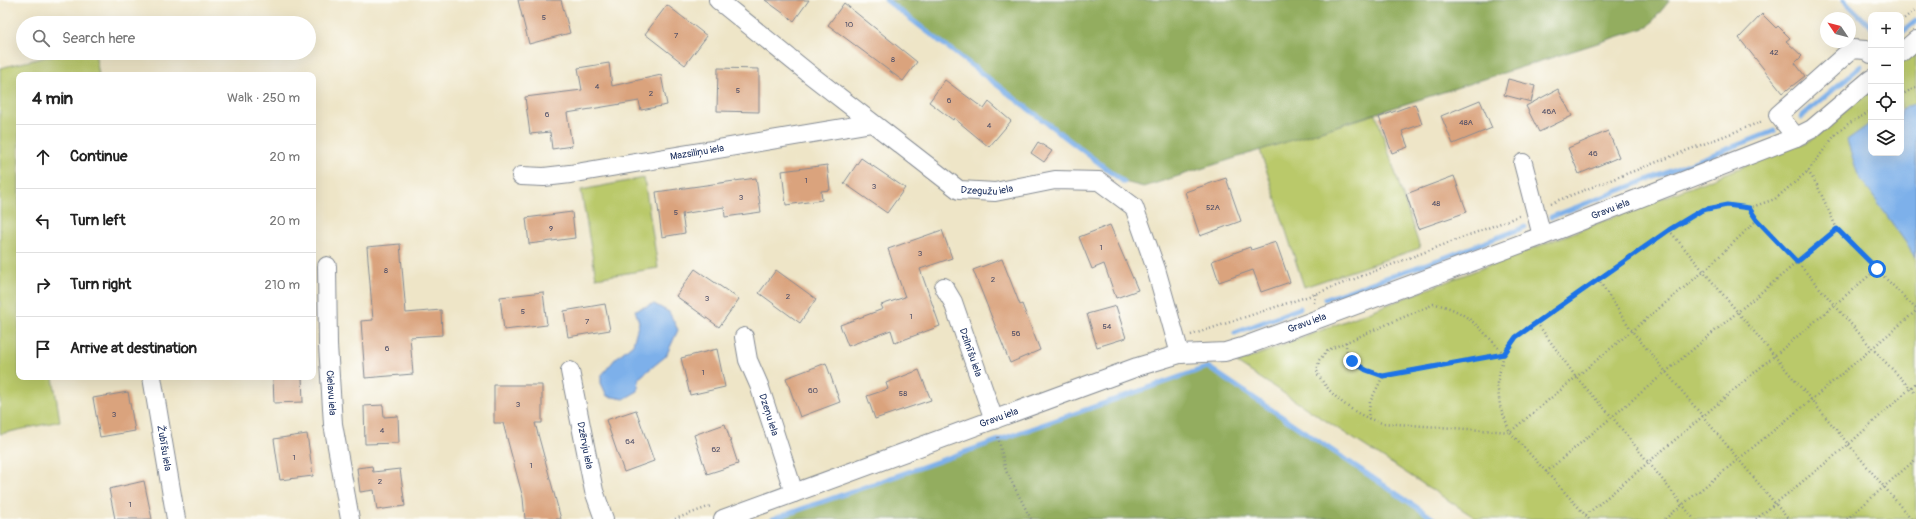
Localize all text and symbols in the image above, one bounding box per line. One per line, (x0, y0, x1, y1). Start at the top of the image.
north arrow (1820, 12, 1856, 48)
map controls (1868, 12, 1904, 156)
button: + (1868, 12, 1904, 48)
house number: 5 (542, 13, 546, 22)
search box (16, 16, 316, 60)
house number: 10 (845, 20, 854, 29)
icon: search (30, 27, 52, 49)
text: Search here (62, 29, 135, 48)
house number: 7 (674, 31, 679, 40)
house number: 42 (1769, 48, 1779, 57)
button: − (1868, 48, 1904, 84)
house number: 8 (891, 55, 895, 64)
house number: 4 (595, 82, 600, 91)
button: locate (1868, 84, 1904, 120)
house number: 5 (736, 86, 740, 95)
text: 4 min (32, 88, 73, 109)
house number: 2 (649, 89, 654, 98)
text: Walk · 250 m (227, 90, 300, 106)
house number: 6 (947, 96, 952, 105)
house number: 46A (1542, 107, 1556, 116)
house number: 6 (545, 110, 550, 119)
house number: 48A (1459, 118, 1473, 127)
button: layers (1868, 120, 1904, 156)
house number: 4 (987, 121, 992, 130)
street label: Mazsiliņu iela (669, 142, 725, 163)
icon: ahead (32, 146, 54, 168)
text: Continue (70, 147, 128, 166)
text: 20 m (269, 149, 300, 165)
house number: 46 (1588, 149, 1598, 158)
house number: 1 (804, 176, 808, 185)
house number: 3 (872, 182, 877, 191)
street label: Dzegužu iela (960, 182, 1015, 198)
house number: 3 (739, 193, 744, 202)
street label: Gravu iela (1589, 196, 1632, 222)
house number: 48 (1432, 199, 1440, 208)
house number: 52A (1206, 203, 1220, 212)
house number: 5 (674, 208, 678, 217)
icon: left (32, 210, 54, 232)
text: Turn left (70, 211, 126, 230)
text: 20 m (269, 213, 300, 229)
house number: 9 (549, 224, 553, 233)
house number: 1 (1099, 243, 1103, 252)
house number: 3 (918, 249, 923, 258)
route start (1868, 260, 1886, 278)
house number: 8 (384, 266, 388, 275)
icon: right (32, 274, 54, 296)
text: Turn right (70, 275, 131, 294)
house number: 2 (991, 275, 996, 284)
text: 210 m (264, 277, 300, 293)
house number: 2 (786, 292, 791, 301)
house number: 3 (705, 294, 710, 303)
house number: 5 (521, 307, 525, 316)
street label: Gravu iela (1286, 310, 1328, 336)
house number: 1 (909, 312, 913, 321)
house number: 7 (585, 317, 590, 326)
house number: 54 (1103, 322, 1112, 331)
street label: Dzilnīšu iela (957, 327, 985, 379)
house number: 56 (1012, 329, 1021, 338)
icon: arrive (32, 338, 54, 360)
text: Arrive at destination (70, 339, 197, 358)
house number: 6 (385, 344, 390, 353)
route end (1343, 352, 1361, 370)
house number: 1 (701, 368, 705, 377)
street label: Cielavu iela (324, 370, 338, 416)
house number: 60 (808, 386, 819, 395)
house number: 58 (899, 389, 907, 398)
street label: Dzeņu iela (756, 392, 781, 438)
house number: 3 (516, 400, 521, 409)
street label: Gravu iela (978, 405, 1020, 430)
house number: 3 (112, 410, 117, 419)
street label: Dzērvju iela (574, 421, 596, 471)
street label: Žubīšu iela (154, 424, 174, 472)
house number: 4 (380, 426, 385, 435)
house number: 64 (625, 437, 635, 446)
house number: 62 (711, 445, 721, 454)
house number: 1 (292, 453, 296, 462)
house number: 1 (529, 461, 533, 470)
house number: 2 (378, 477, 383, 486)
house number: 1 (128, 500, 132, 509)

